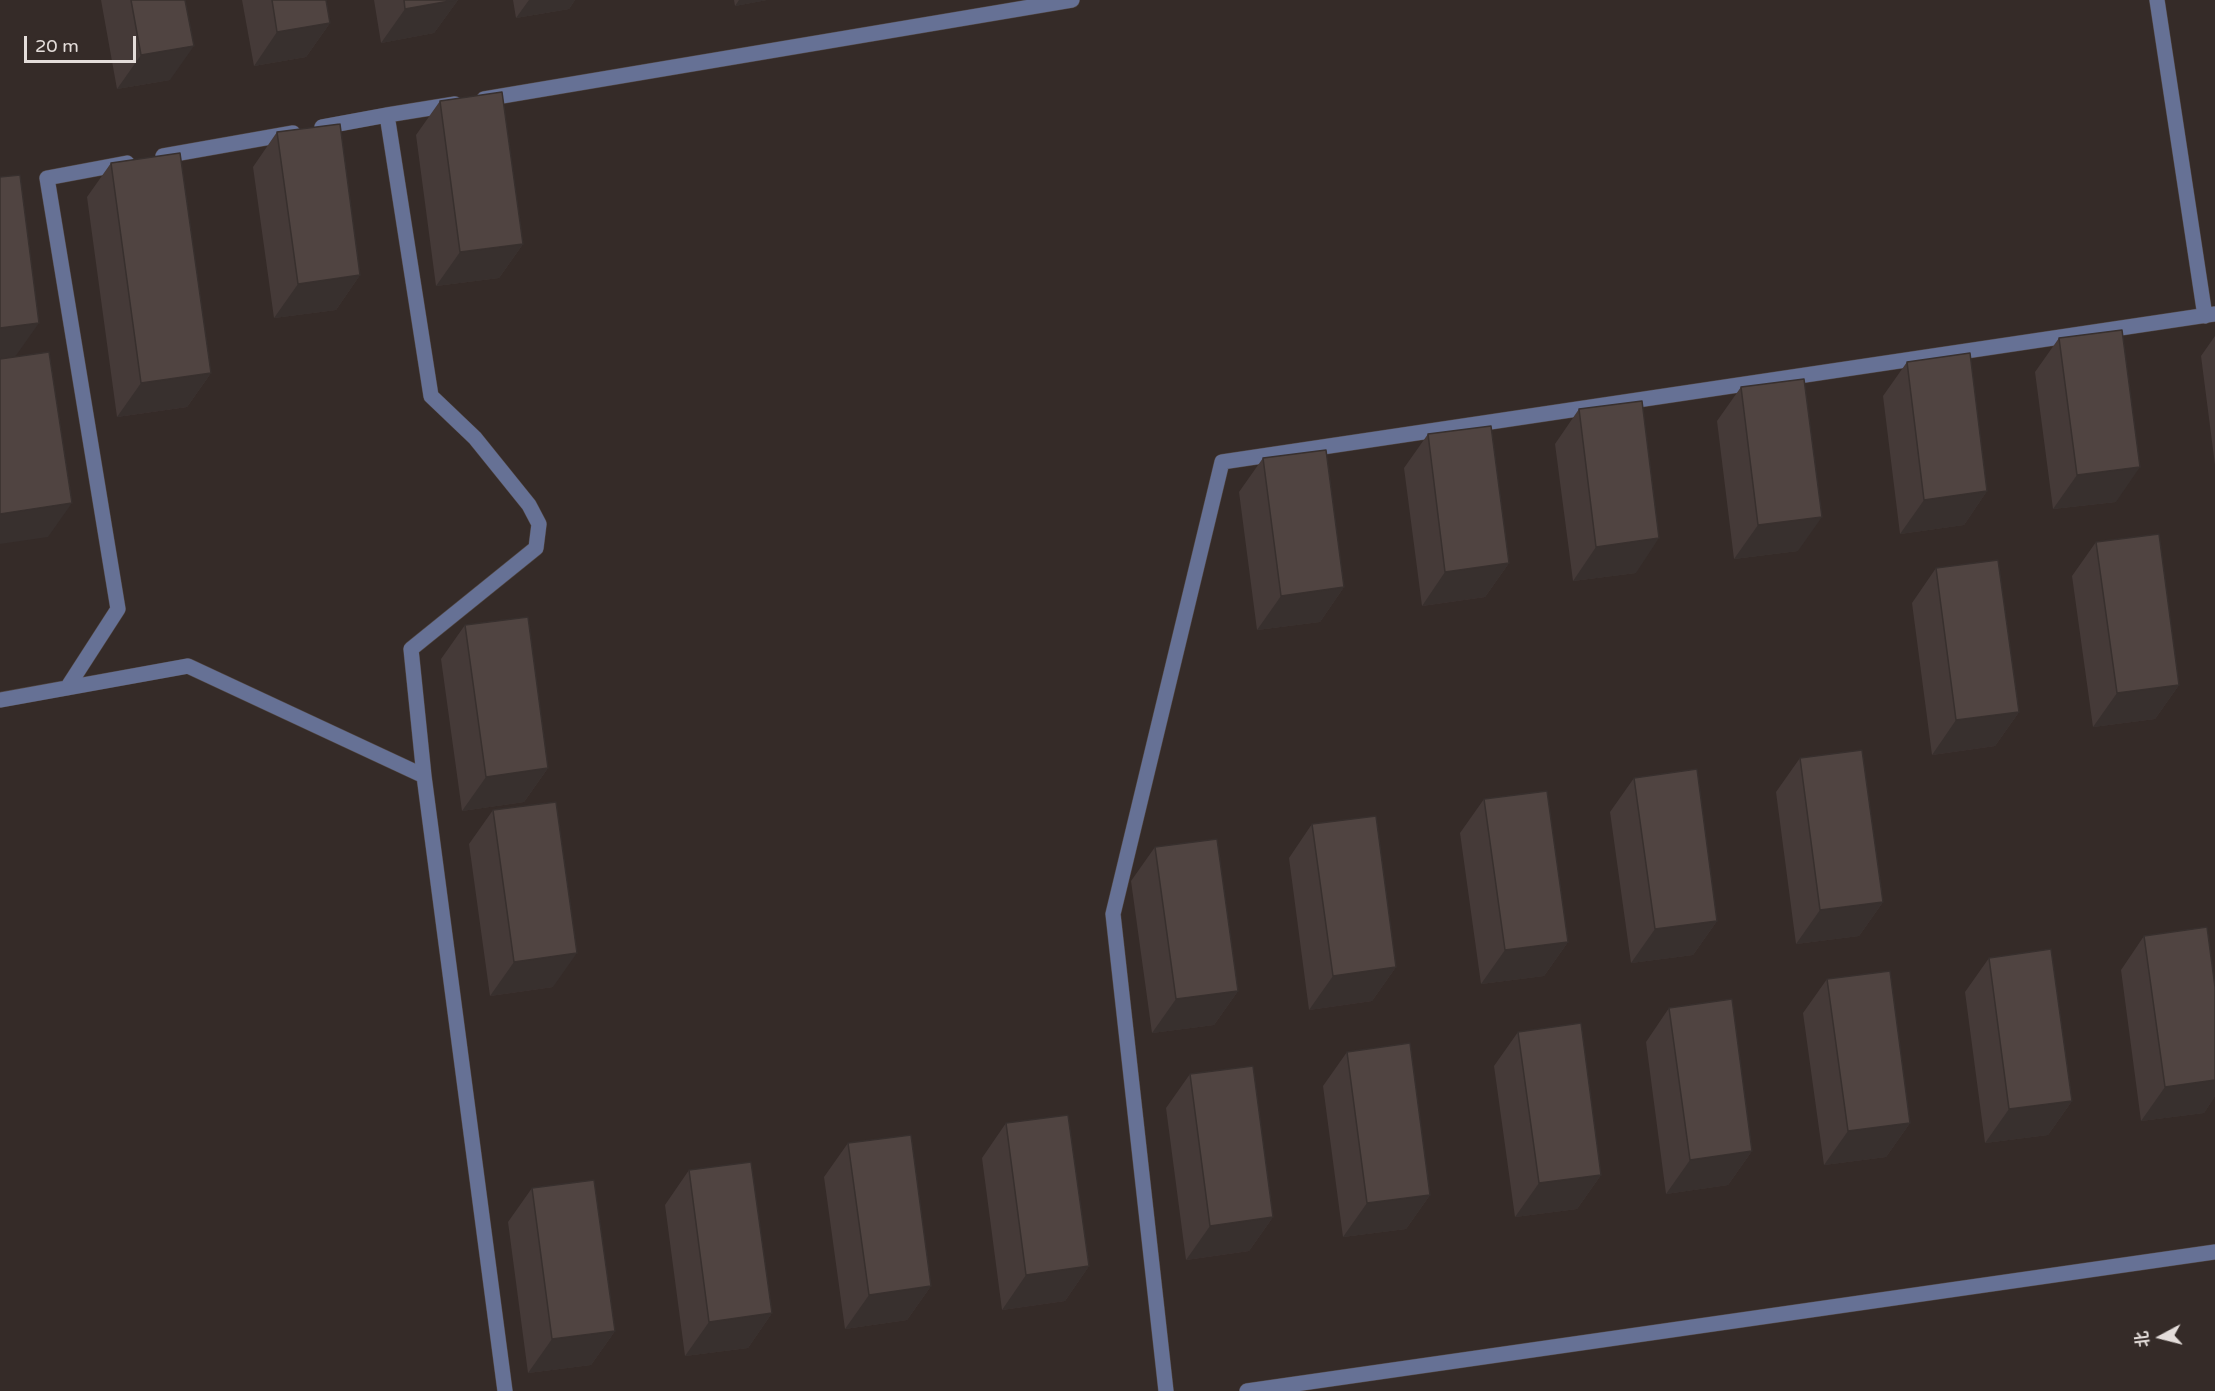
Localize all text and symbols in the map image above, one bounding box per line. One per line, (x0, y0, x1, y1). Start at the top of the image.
scale bar (27, 24, 140, 62)
text: 20 m (35, 35, 79, 57)
north arrow (2131, 1307, 2191, 1367)
text: 北 (2132, 1330, 2154, 1348)

